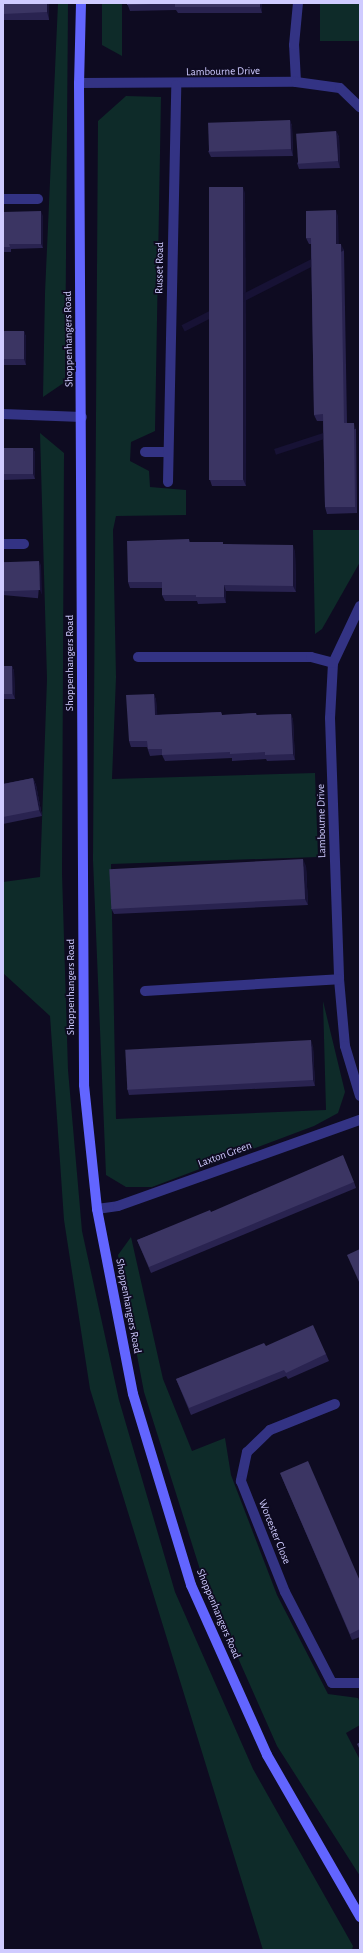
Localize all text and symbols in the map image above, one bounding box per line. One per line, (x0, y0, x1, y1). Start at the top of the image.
street label: Lambourne Drive (186, 65, 260, 79)
street label: Russet Road (153, 242, 167, 294)
street label: Shoppenhangers Road (62, 291, 76, 387)
street label: Shoppenhangers Road (63, 615, 77, 711)
street label: Lambourne Drive (315, 784, 329, 858)
street label: Shoppenhangers Road (64, 939, 78, 1035)
street label: Laxton Green (196, 1139, 254, 1171)
street label: Shoppenhangers Road (112, 1257, 144, 1355)
street label: Worcester Close (255, 1498, 293, 1566)
street label: Shoppenhangers Road (193, 1567, 243, 1661)

